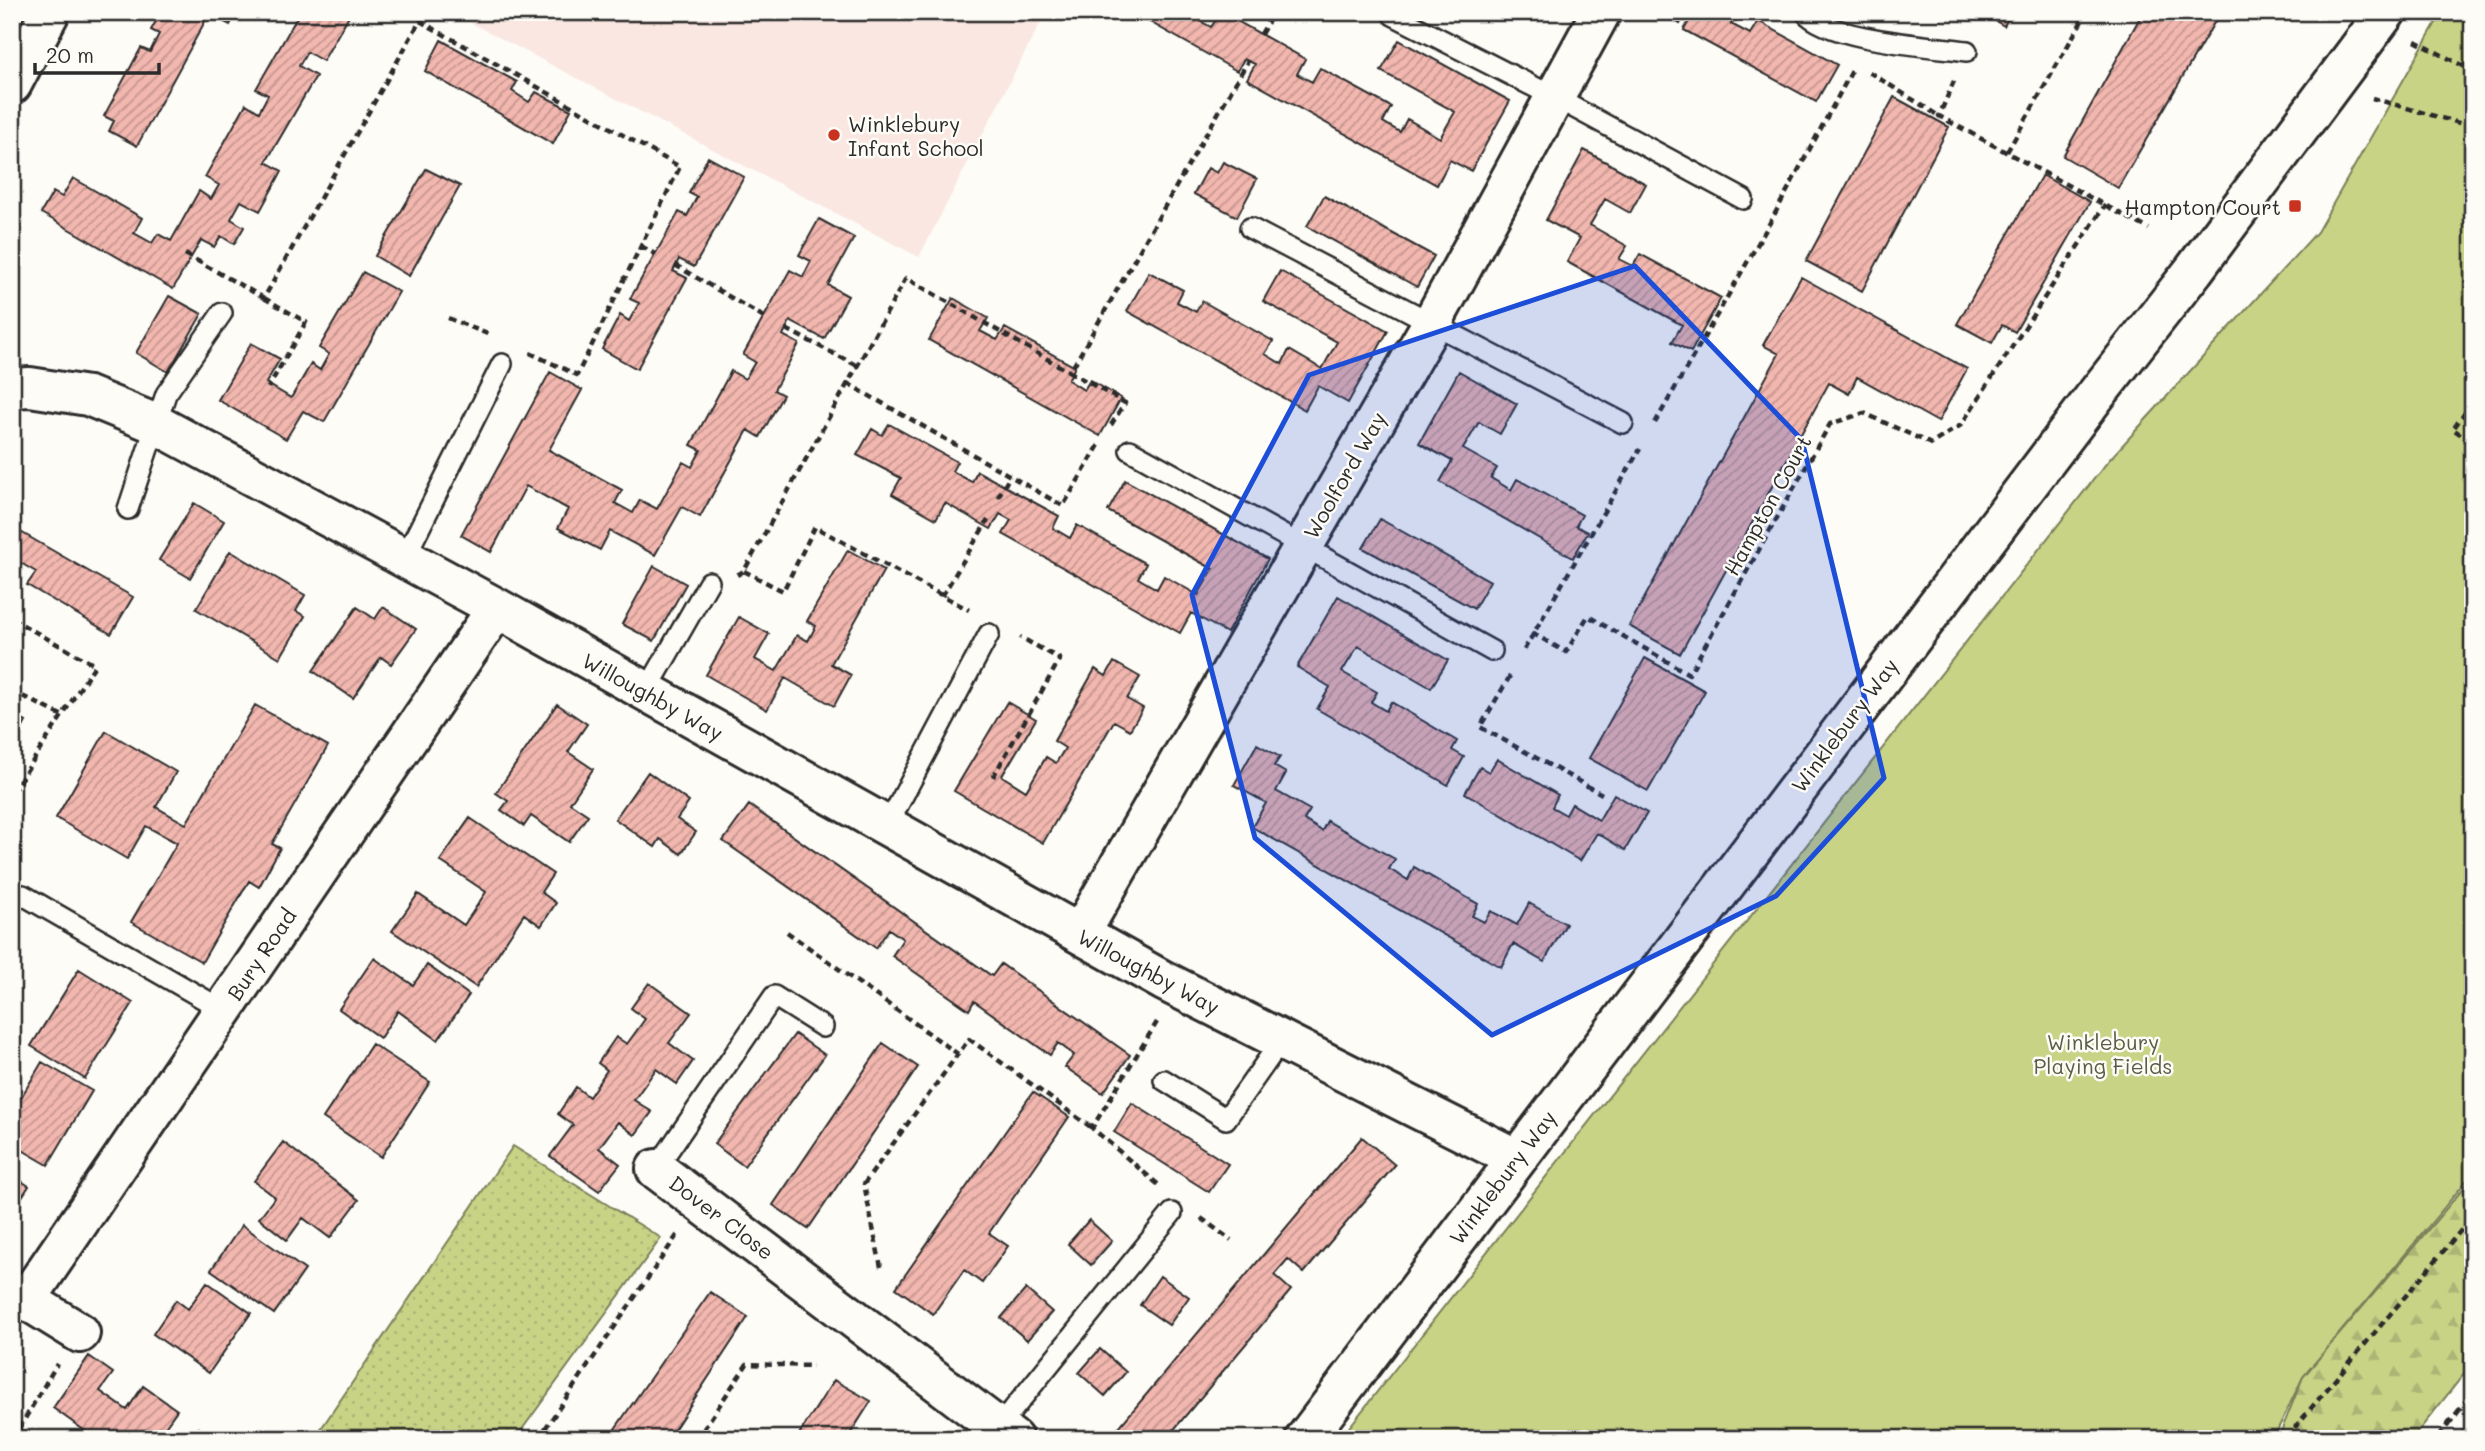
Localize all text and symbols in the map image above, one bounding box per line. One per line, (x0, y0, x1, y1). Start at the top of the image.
scale bar (35, 32, 159, 76)
text: 20 m (46, 41, 94, 68)
place label: Winklebury Infant School (848, 110, 984, 161)
marker: Winklebury Infant School (826, 127, 842, 143)
place label: Hampton Court (2124, 193, 2281, 220)
marker: Hampton Court (2287, 198, 2303, 214)
street label: Woolford Way (1297, 407, 1391, 543)
street label: Hampton Court (1717, 430, 1817, 580)
street label: Willoughby Way (578, 646, 728, 746)
street label: Winklebury Way (1785, 652, 1903, 798)
street label: Bury Road (220, 903, 302, 1005)
street label: Willoughby Way (1073, 922, 1225, 1020)
park label: Winklebury Playing Fields (2033, 1028, 2173, 1079)
street label: Winklebury Way (1443, 1104, 1561, 1250)
street label: Dover Close (664, 1169, 780, 1265)

